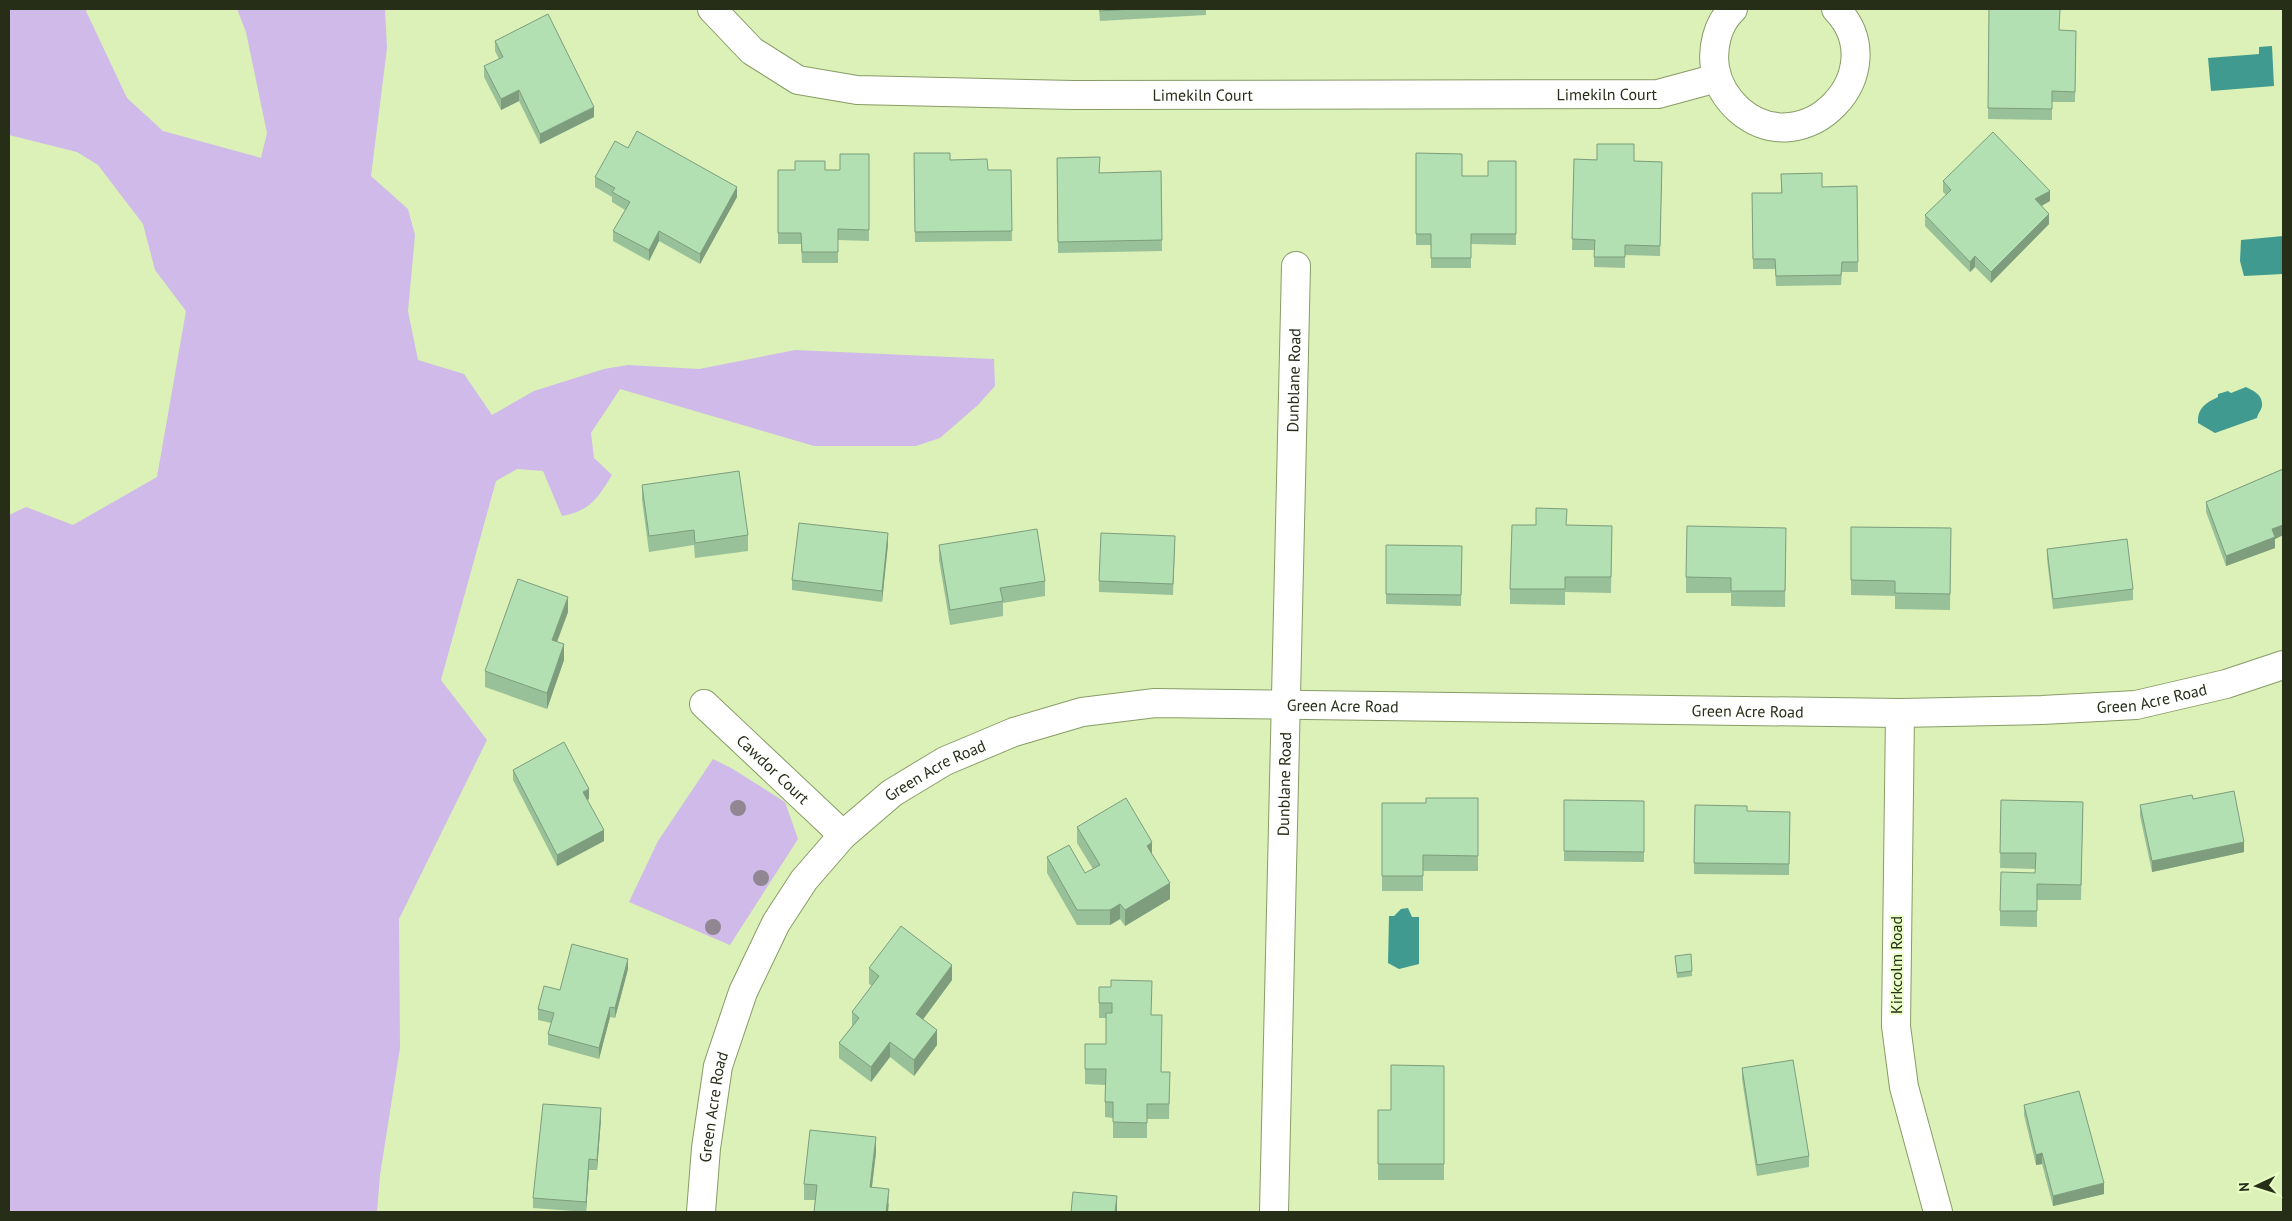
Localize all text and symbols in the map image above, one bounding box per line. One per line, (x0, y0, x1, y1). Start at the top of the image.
street label: Limekiln Court (1556, 84, 1658, 104)
street label: Limekiln Court (1152, 85, 1254, 105)
street label: Dunblane Road (1282, 328, 1305, 433)
street label: Green Acre Road (2096, 679, 2209, 717)
street label: Green Acre Road (1287, 695, 1399, 716)
street label: Green Acre Road (1692, 700, 1804, 722)
street label: Cawdor Court (733, 730, 814, 809)
street label: Dunblane Road (1273, 732, 1295, 836)
street label: Green Acre Road (880, 735, 989, 805)
street label: Kirkcolm Road (1886, 916, 1906, 1014)
street label: Green Acre Road (695, 1049, 732, 1163)
north arrow (2232, 1161, 2282, 1211)
text: N (2235, 1182, 2253, 1192)

